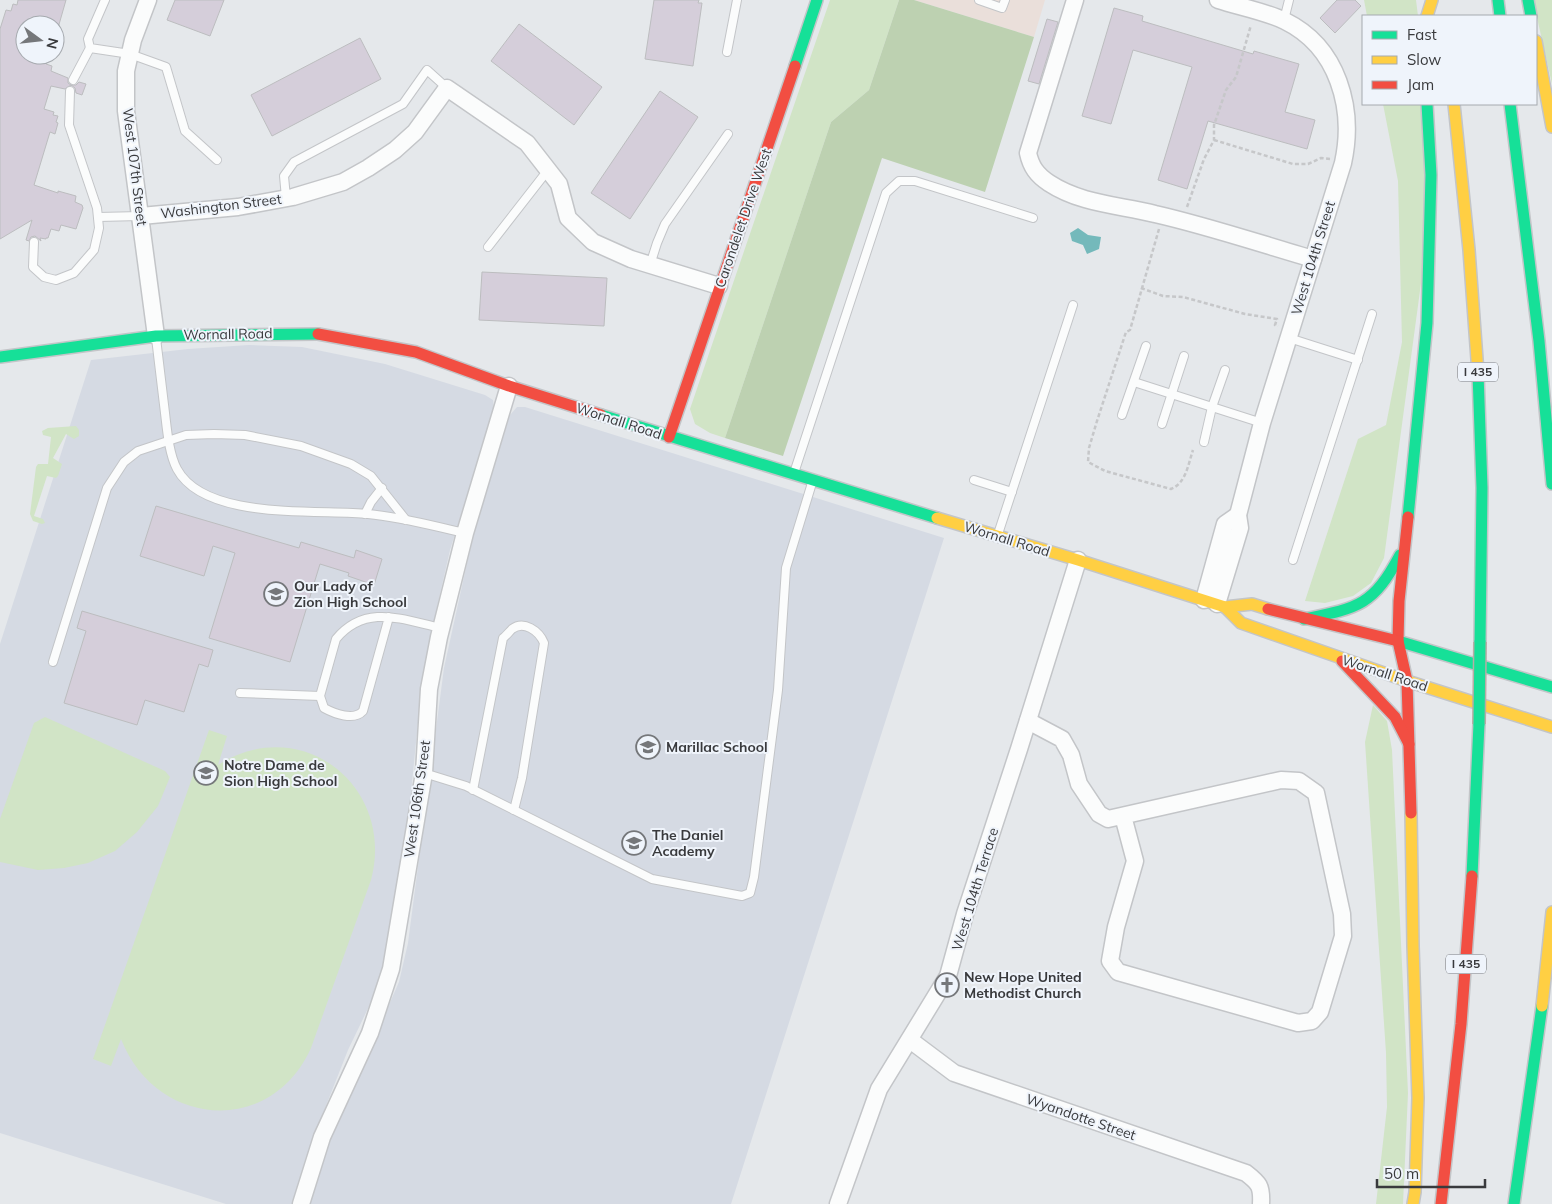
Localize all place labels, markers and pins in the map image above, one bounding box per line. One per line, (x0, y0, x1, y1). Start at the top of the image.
place label: Our Lady of Zion High School (294, 577, 407, 611)
school or university icon: Our Lady of Zion High School (263, 581, 289, 607)
school or university icon: Marillac School (635, 734, 661, 760)
place label: Marillac School (666, 738, 768, 756)
place label: Notre Dame de Sion High School (224, 756, 337, 790)
school or university icon: Notre Dame de Sion High School (193, 760, 219, 786)
place label: The Daniel Academy (652, 826, 723, 860)
school or university icon: The Daniel Academy (621, 830, 647, 856)
place label: New Hope United Methodist Church (964, 968, 1082, 1002)
church icon: New Hope United Methodist Church (934, 972, 960, 998)

